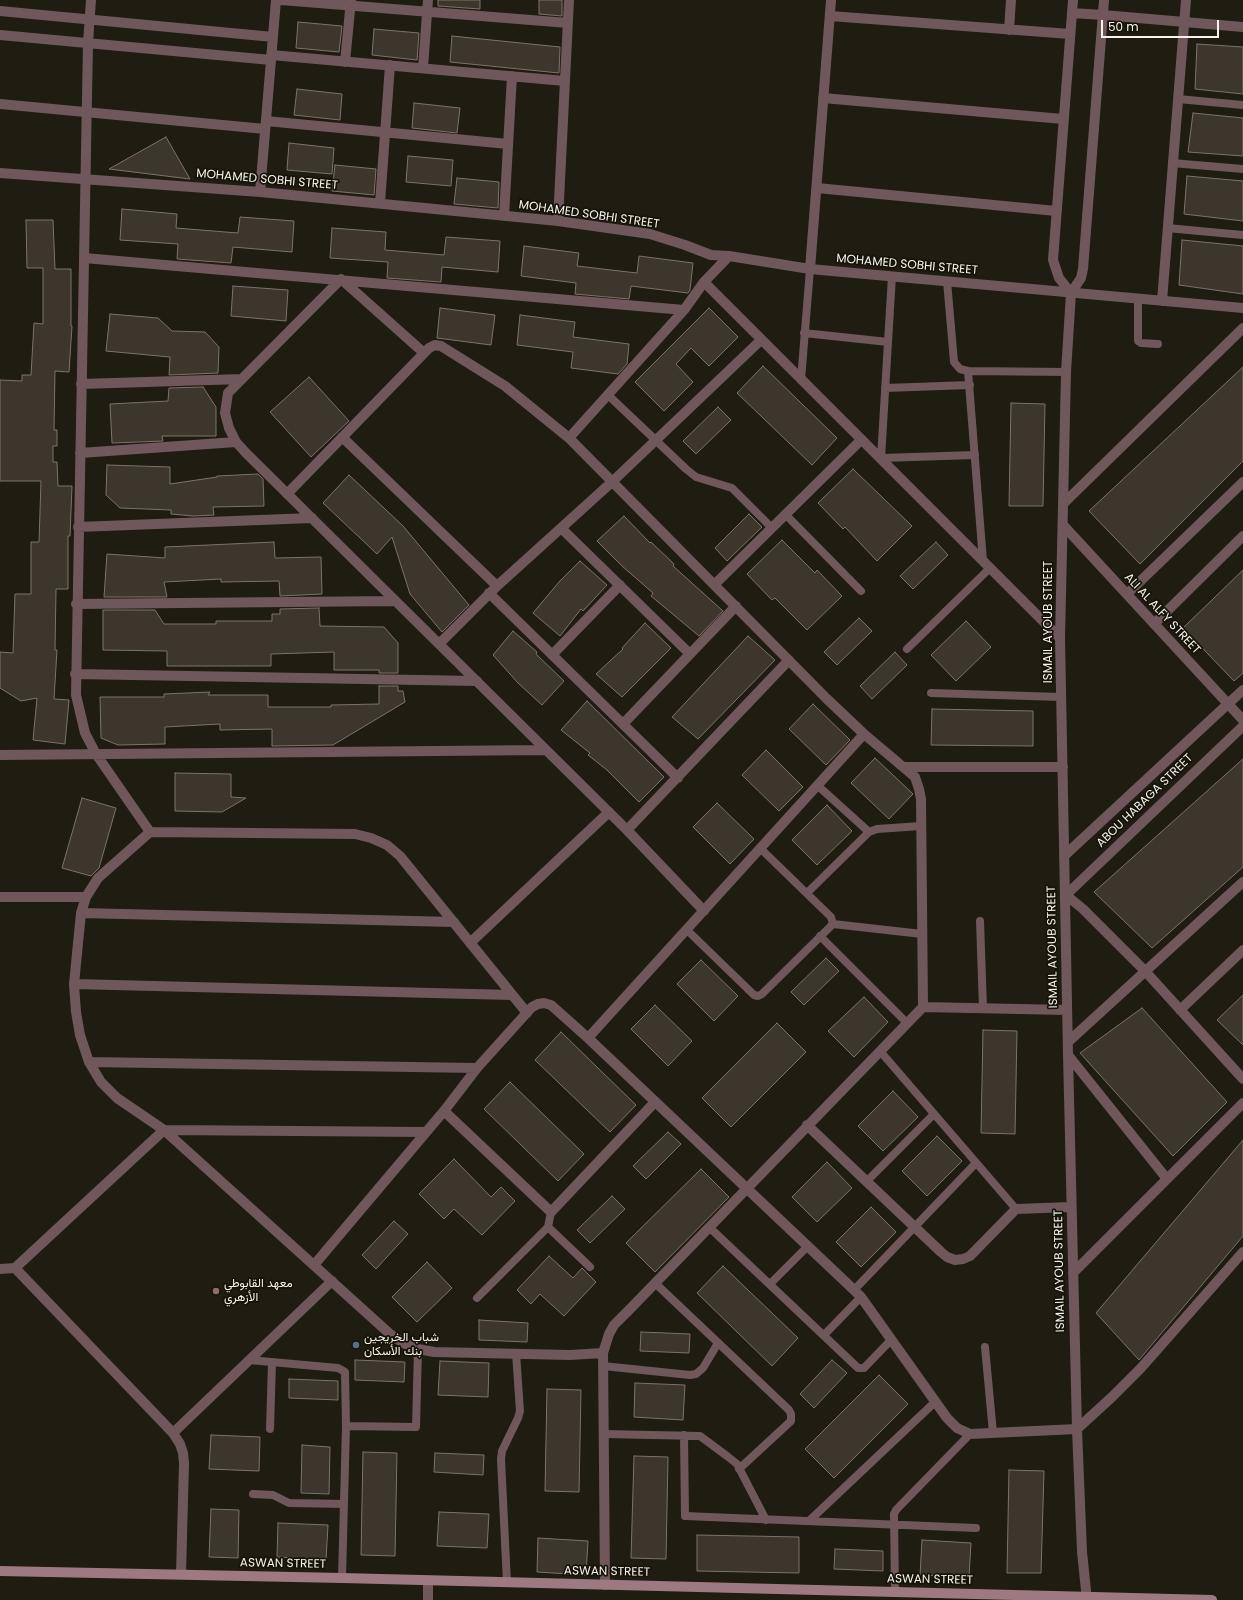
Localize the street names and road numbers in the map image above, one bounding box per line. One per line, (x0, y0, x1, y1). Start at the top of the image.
street label: MOHAMED SOBHI STREET (196, 167, 338, 193)
street label: MOHAMED SOBHI STREET (518, 198, 660, 232)
street label: MOHAMED SOBHI STREET (836, 252, 978, 278)
street label: ISMAIL AYOUB STREET (1042, 561, 1056, 683)
street label: ALI AL ALFY STREET (1121, 571, 1203, 657)
street label: ABOU HABAGA STREET (1094, 751, 1196, 851)
street label: ISMAIL AYOUB STREET (1045, 886, 1061, 1008)
street label: ISMAIL AYOUB STREET (1052, 1210, 1068, 1332)
street label: ASWAN STREET (240, 1556, 326, 1572)
street label: ASWAN STREET (564, 1564, 650, 1580)
street label: ASWAN STREET (887, 1572, 973, 1588)

